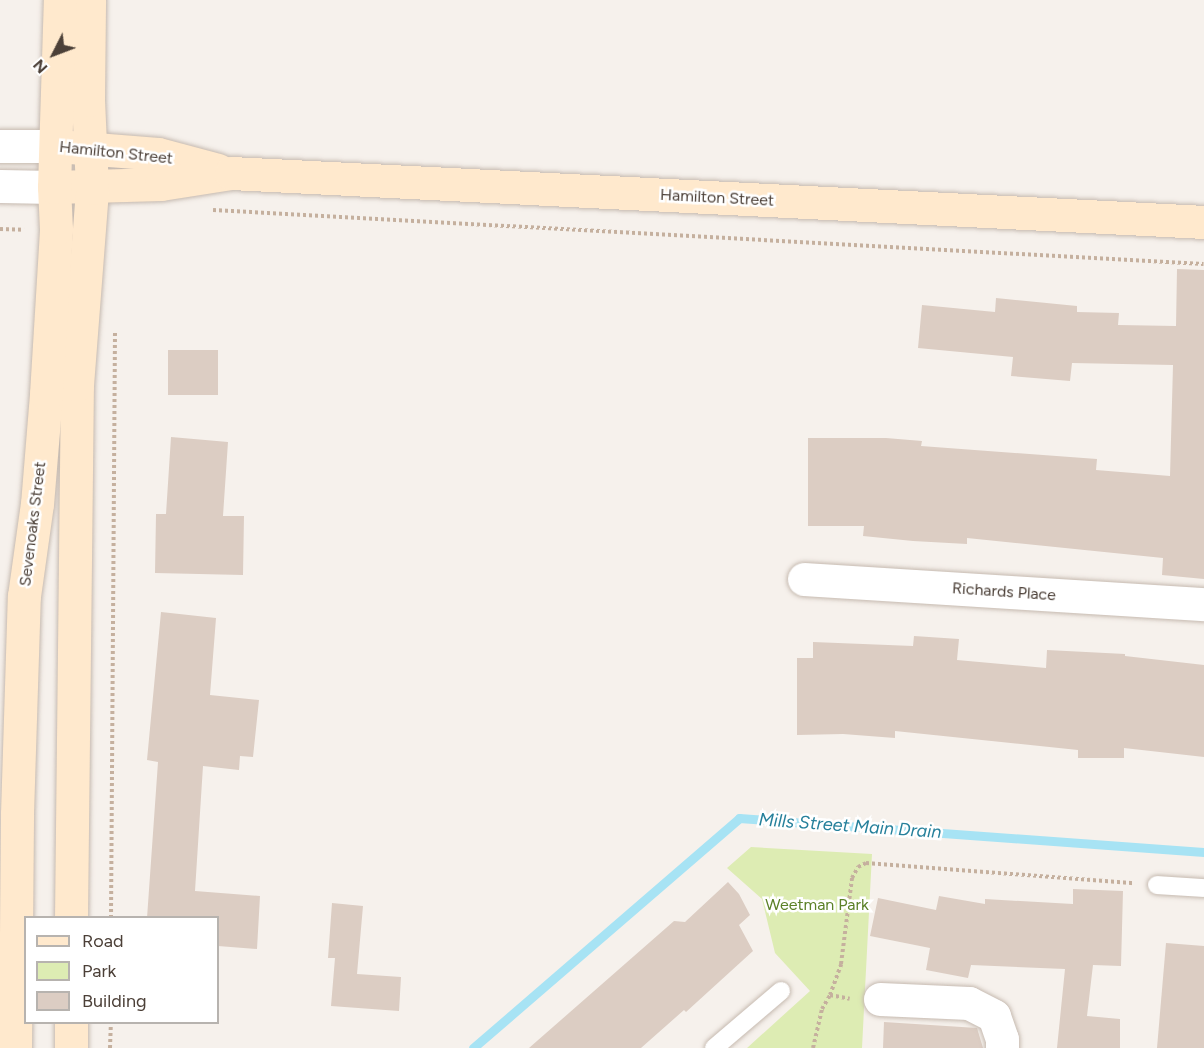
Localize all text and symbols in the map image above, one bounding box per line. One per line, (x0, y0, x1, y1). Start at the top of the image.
north arrow (24, 24, 84, 84)
text: N (29, 55, 51, 77)
street label: Hamilton Street (58, 137, 174, 169)
street label: Hamilton Street (660, 185, 774, 211)
street label: Sevenoaks Street (16, 461, 50, 587)
street label: Richards Place (951, 579, 1057, 605)
water label: Mills Street Main Drain (758, 809, 942, 843)
park label: Weetman Park (765, 895, 869, 915)
legend (24, 916, 219, 1024)
text: Road (82, 930, 123, 952)
text: Park (82, 960, 116, 982)
text: Building (82, 990, 147, 1012)

